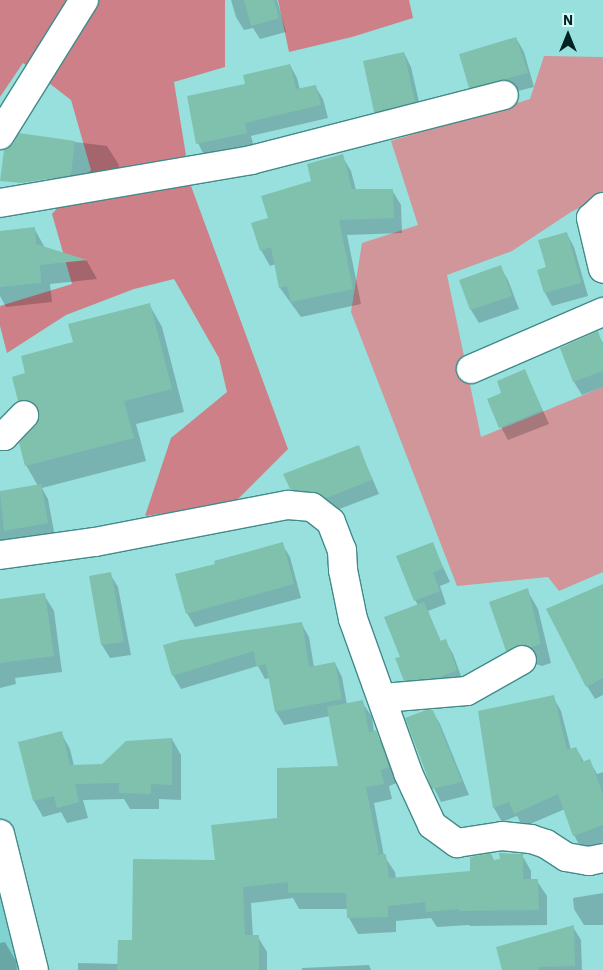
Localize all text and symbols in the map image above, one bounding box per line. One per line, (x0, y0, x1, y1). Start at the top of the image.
north arrow (543, 10, 593, 60)
text: N (563, 11, 573, 29)

